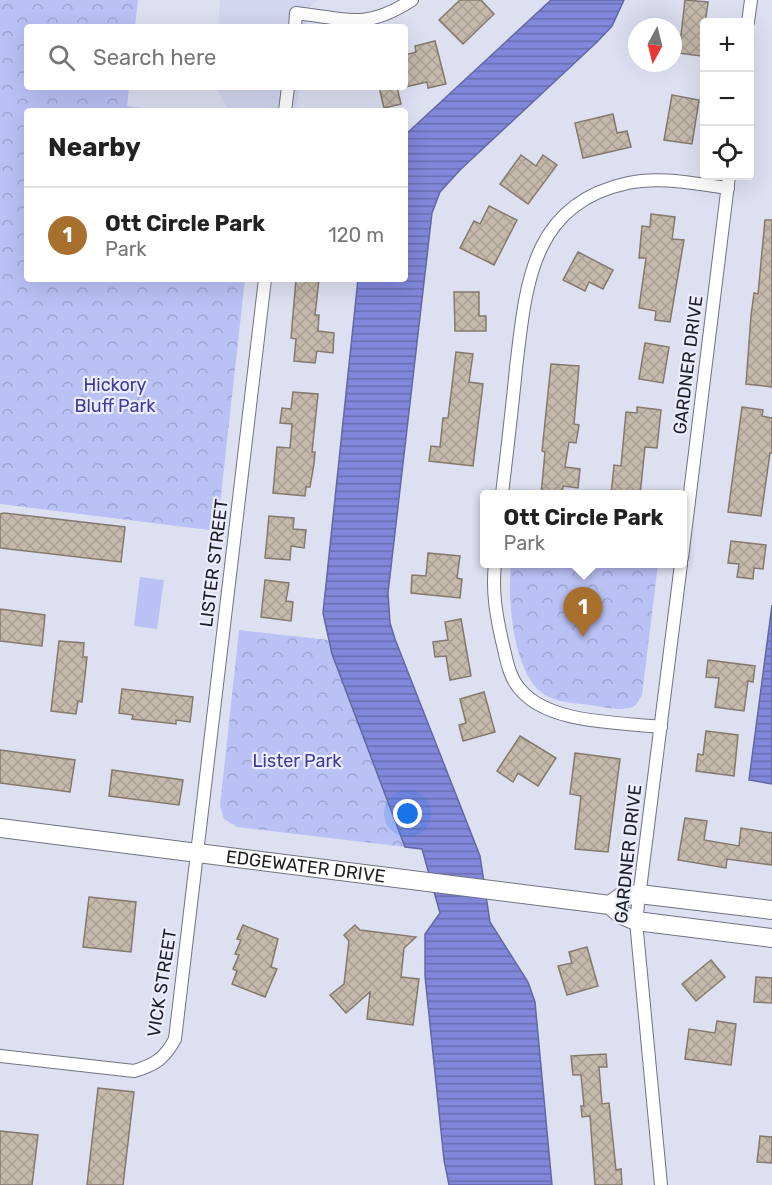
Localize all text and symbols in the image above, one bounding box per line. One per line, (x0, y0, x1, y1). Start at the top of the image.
north arrow (628, 18, 682, 72)
map controls (700, 18, 754, 180)
button: + (700, 18, 754, 72)
search box (24, 24, 408, 90)
icon: search (45, 41, 78, 74)
text: Search here (93, 44, 216, 71)
button: − (700, 72, 754, 126)
button: locate (700, 126, 754, 180)
text: Nearby (48, 132, 141, 163)
text: Ott Circle Park (105, 210, 265, 237)
text: 1 (63, 223, 72, 247)
text: 120 m (328, 223, 384, 247)
text: Park (105, 237, 147, 261)
street label: GARDNER DRIVE (669, 294, 707, 436)
park label: Hickory Bluff Park (74, 374, 156, 417)
popup (480, 490, 687, 568)
street label: LISTER STREET (195, 498, 233, 628)
text: Ott Circle Park (503, 504, 664, 531)
text: Park (503, 531, 545, 555)
pin: 1 (564, 588, 602, 637)
park label: Lister Park (252, 750, 342, 772)
street label: GARDNER DRIVE (610, 783, 646, 925)
your location (393, 799, 422, 828)
street label: EDGEWATER DRIVE (225, 846, 387, 888)
street label: VICK STREET (143, 927, 181, 1039)

